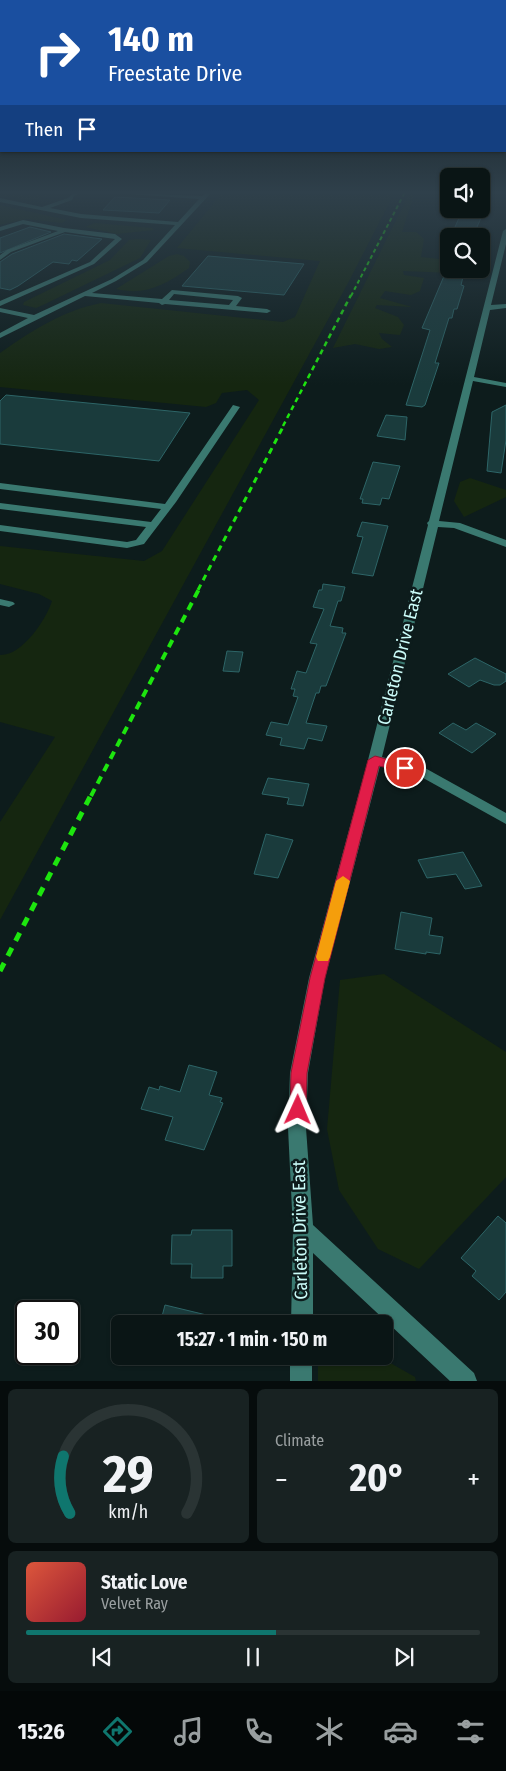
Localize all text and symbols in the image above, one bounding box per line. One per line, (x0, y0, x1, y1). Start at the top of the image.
text: 140 m (108, 18, 194, 60)
icon: right (25, 20, 90, 85)
text: Freestate Drive (108, 60, 242, 87)
icon: arrive (73, 115, 101, 143)
text: Then (25, 118, 63, 141)
map controls (440, 168, 490, 278)
button: sound (440, 168, 490, 218)
button: search (440, 228, 490, 278)
street label: Carleton Drive East (372, 587, 428, 727)
pin (384, 747, 426, 789)
icon: arrive (391, 754, 419, 782)
position arrow (271, 1083, 323, 1135)
street label: Carleton Drive East (288, 1160, 312, 1300)
speed limit sign: 30 (15, 1300, 80, 1365)
text: 15:27 · 1 min · 150 m (177, 1328, 327, 1351)
text: Climate (275, 1431, 324, 1450)
text: 29 (102, 1443, 154, 1506)
text: 20° (349, 1455, 406, 1501)
text: − (275, 1463, 288, 1496)
text: + (467, 1463, 480, 1496)
text: km/h (109, 1501, 148, 1523)
text: Static Love (101, 1571, 188, 1594)
text: Velvet Ray (101, 1594, 168, 1613)
icon: previous (88, 1643, 116, 1671)
icon: pause (239, 1643, 267, 1671)
icon: next (390, 1643, 418, 1671)
icon: directions (100, 1714, 135, 1749)
icon: music (171, 1714, 206, 1749)
icon: phone (241, 1714, 276, 1749)
icon: climate (312, 1714, 347, 1749)
icon: car (383, 1714, 418, 1749)
icon: filters (453, 1714, 488, 1749)
text: 15:26 (18, 1718, 65, 1745)

